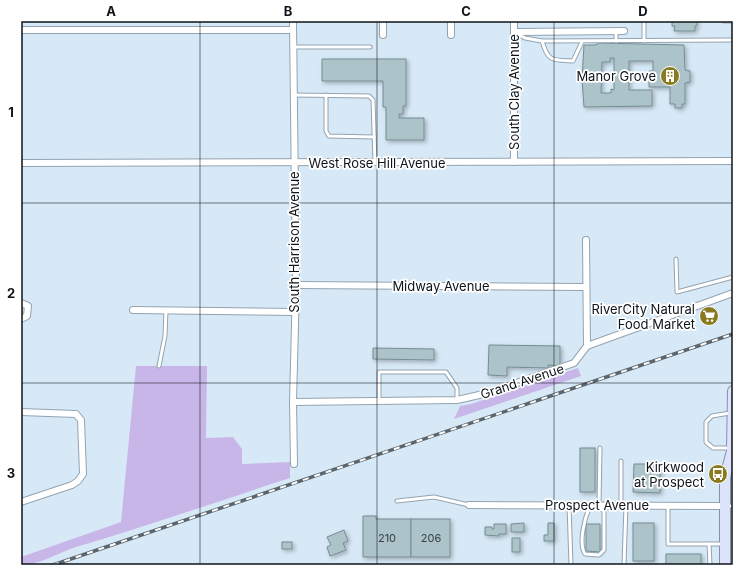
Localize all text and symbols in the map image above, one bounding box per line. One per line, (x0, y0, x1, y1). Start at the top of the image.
text: A (106, 3, 116, 19)
text: B (284, 3, 293, 19)
text: C (461, 3, 471, 19)
text: D (638, 3, 648, 19)
street label: South Clay Avenue (506, 34, 522, 150)
building icon: Manor Grove (659, 65, 681, 87)
place label: Manor Grove (576, 68, 656, 84)
text: 1 (8, 104, 14, 120)
street label: West Rose Hill Avenue (309, 155, 446, 171)
street label: South Harrison Avenue (286, 171, 302, 313)
street label: Midway Avenue (392, 278, 490, 294)
text: 2 (7, 285, 15, 301)
place label: RiverCity Natural Food Market (591, 301, 695, 332)
supermarket icon: RiverCity Natural Food Market (698, 305, 720, 327)
street label: Grand Avenue (478, 360, 566, 402)
place label: Kirkwood at Prospect (634, 459, 704, 490)
bus stop icon: Kirkwood at Prospect (707, 463, 729, 485)
text: 3 (7, 465, 15, 481)
street label: Prospect Avenue (545, 497, 649, 513)
house number: 210 (378, 531, 396, 545)
house number: 206 (421, 531, 441, 545)

